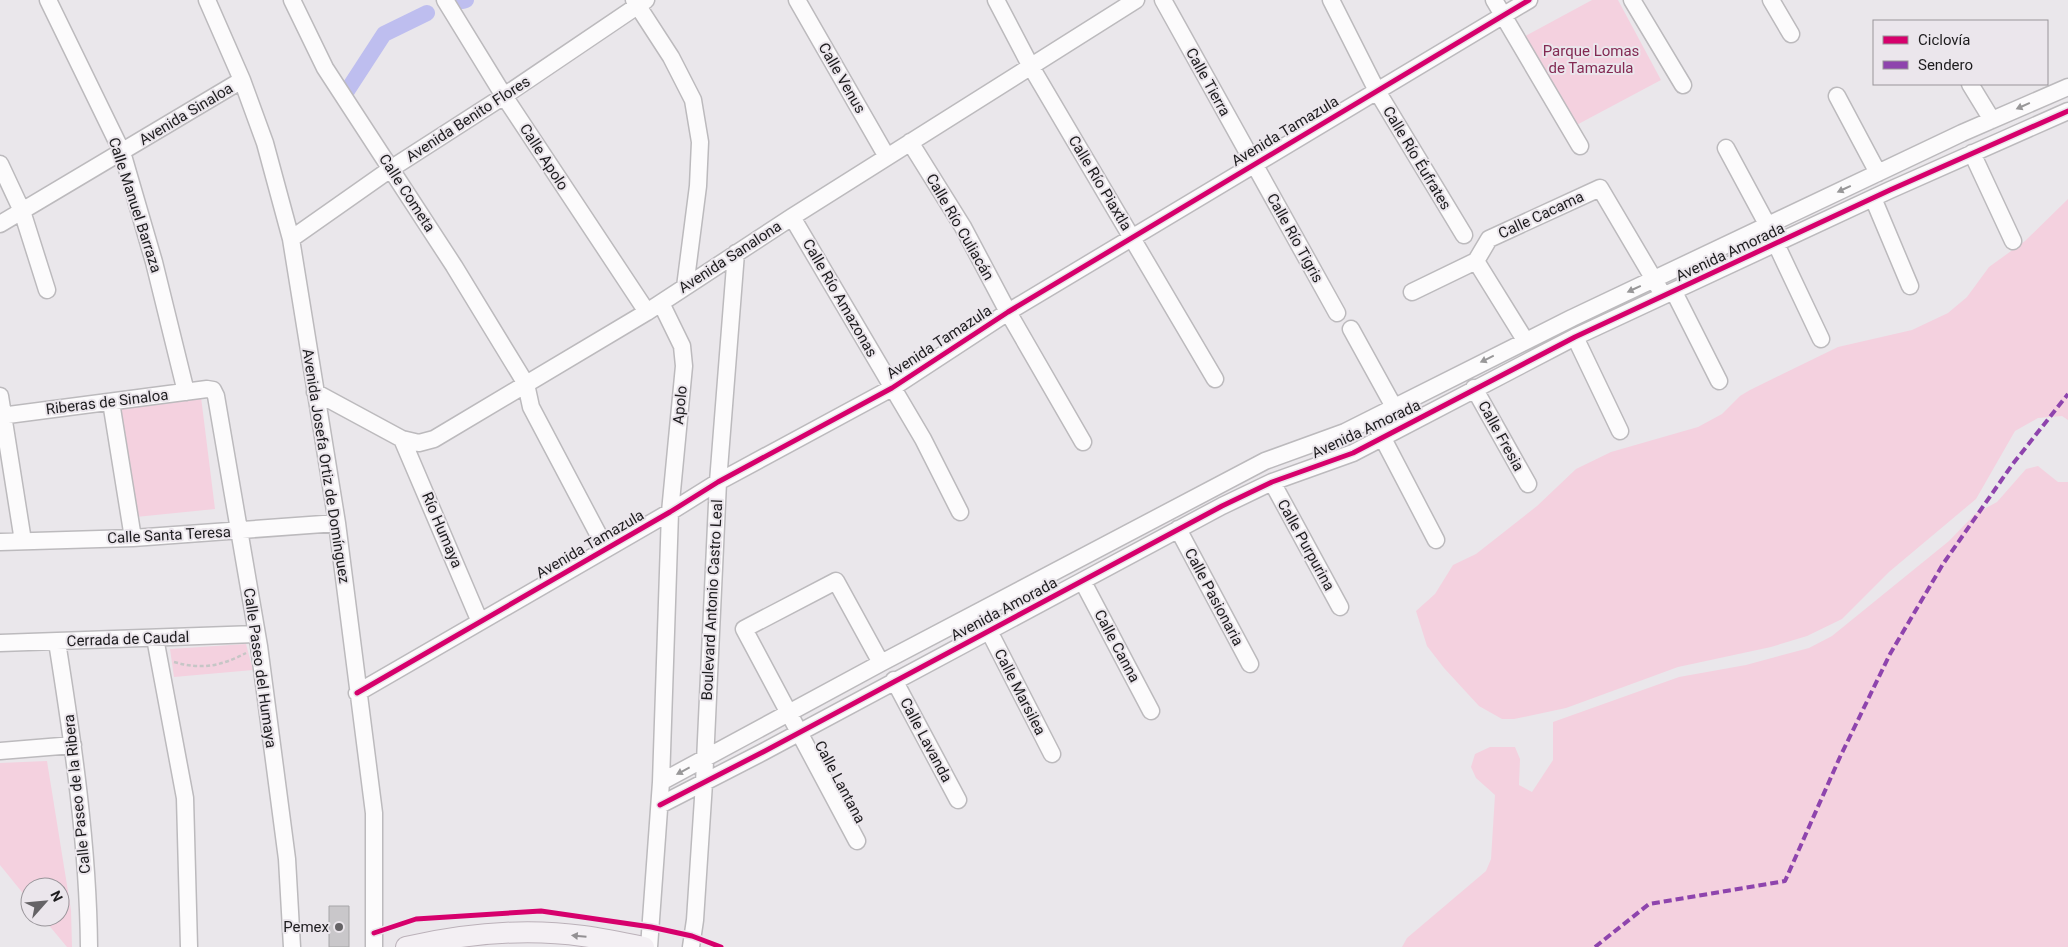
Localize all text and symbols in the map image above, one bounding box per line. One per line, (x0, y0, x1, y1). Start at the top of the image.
legend (1873, 20, 2048, 85)
text: Ciclovía (1918, 31, 1971, 49)
street label: Calle Venus (815, 40, 869, 116)
park label: Parque Lomas de Tamazula (1543, 42, 1639, 77)
street label: Calle Tierra (1182, 45, 1234, 119)
text: Sendero (1918, 56, 1973, 74)
street label: Avenida Benito Flores (403, 72, 533, 166)
street label: Avenida Sinaloa (136, 79, 236, 149)
street label: Avenida Tamazula (1228, 92, 1342, 170)
street label: Calle Río Éufrates (1379, 103, 1455, 213)
one-way arrow (2016, 103, 2030, 111)
street label: Calle Apolo (516, 120, 572, 194)
street label: Calle Río Piaxtla (1065, 132, 1135, 234)
street label: Calle Manuel Barraza (105, 135, 165, 275)
street label: Calle Cometa (375, 151, 439, 235)
street label: Calle Río Culiacán (922, 171, 998, 283)
one-way arrow (1837, 186, 1851, 194)
street label: Calle Cacama (1495, 187, 1587, 243)
street label: Calle Río Tigris (1263, 190, 1327, 286)
street label: Avenida Sanalona (675, 217, 785, 297)
street label: Avenida Amorada (1673, 219, 1787, 285)
street label: Calle Río Amazonas (799, 236, 881, 360)
one-way arrow (1627, 285, 1641, 293)
street label: Avenida Tamazula (883, 301, 995, 383)
street label: Avenida Josefa Ortiz de Domínguez (299, 347, 353, 585)
one-way arrow (1480, 355, 1495, 363)
street label: Apolo (669, 385, 691, 425)
street label: Riberas de Sinaloa (45, 386, 169, 418)
street label: Avenida Amorada (1309, 396, 1423, 462)
street label: Calle Fresia (1474, 398, 1528, 474)
street label: Río Humaya (418, 489, 466, 571)
street label: Calle Purpurina (1274, 496, 1338, 594)
street label: Boulevard Antonio Castro Leal (698, 499, 726, 701)
street label: Avenida Tamazula (533, 506, 647, 582)
street label: Calle Santa Teresa (107, 523, 231, 547)
street label: Calle Pasionaria (1181, 545, 1247, 649)
street label: Avenida Amorada (948, 573, 1060, 645)
street label: Calle Paseo del Humaya (240, 587, 280, 749)
street label: Calle Canna (1090, 607, 1144, 685)
street label: Cerrada de Caudal (66, 628, 190, 650)
street label: Calle Marsilea (991, 646, 1049, 738)
street label: Calle Lavanda (896, 695, 956, 785)
street label: Calle Paseo de la Ribera (60, 713, 94, 875)
street label: Calle Lantana (811, 738, 869, 826)
one-way arrow (675, 767, 690, 775)
north arrow (20, 877, 70, 927)
text: N (47, 888, 66, 904)
place label: Pemex (283, 918, 330, 936)
marker: Pemex (333, 921, 345, 933)
one-way arrow (570, 932, 586, 940)

